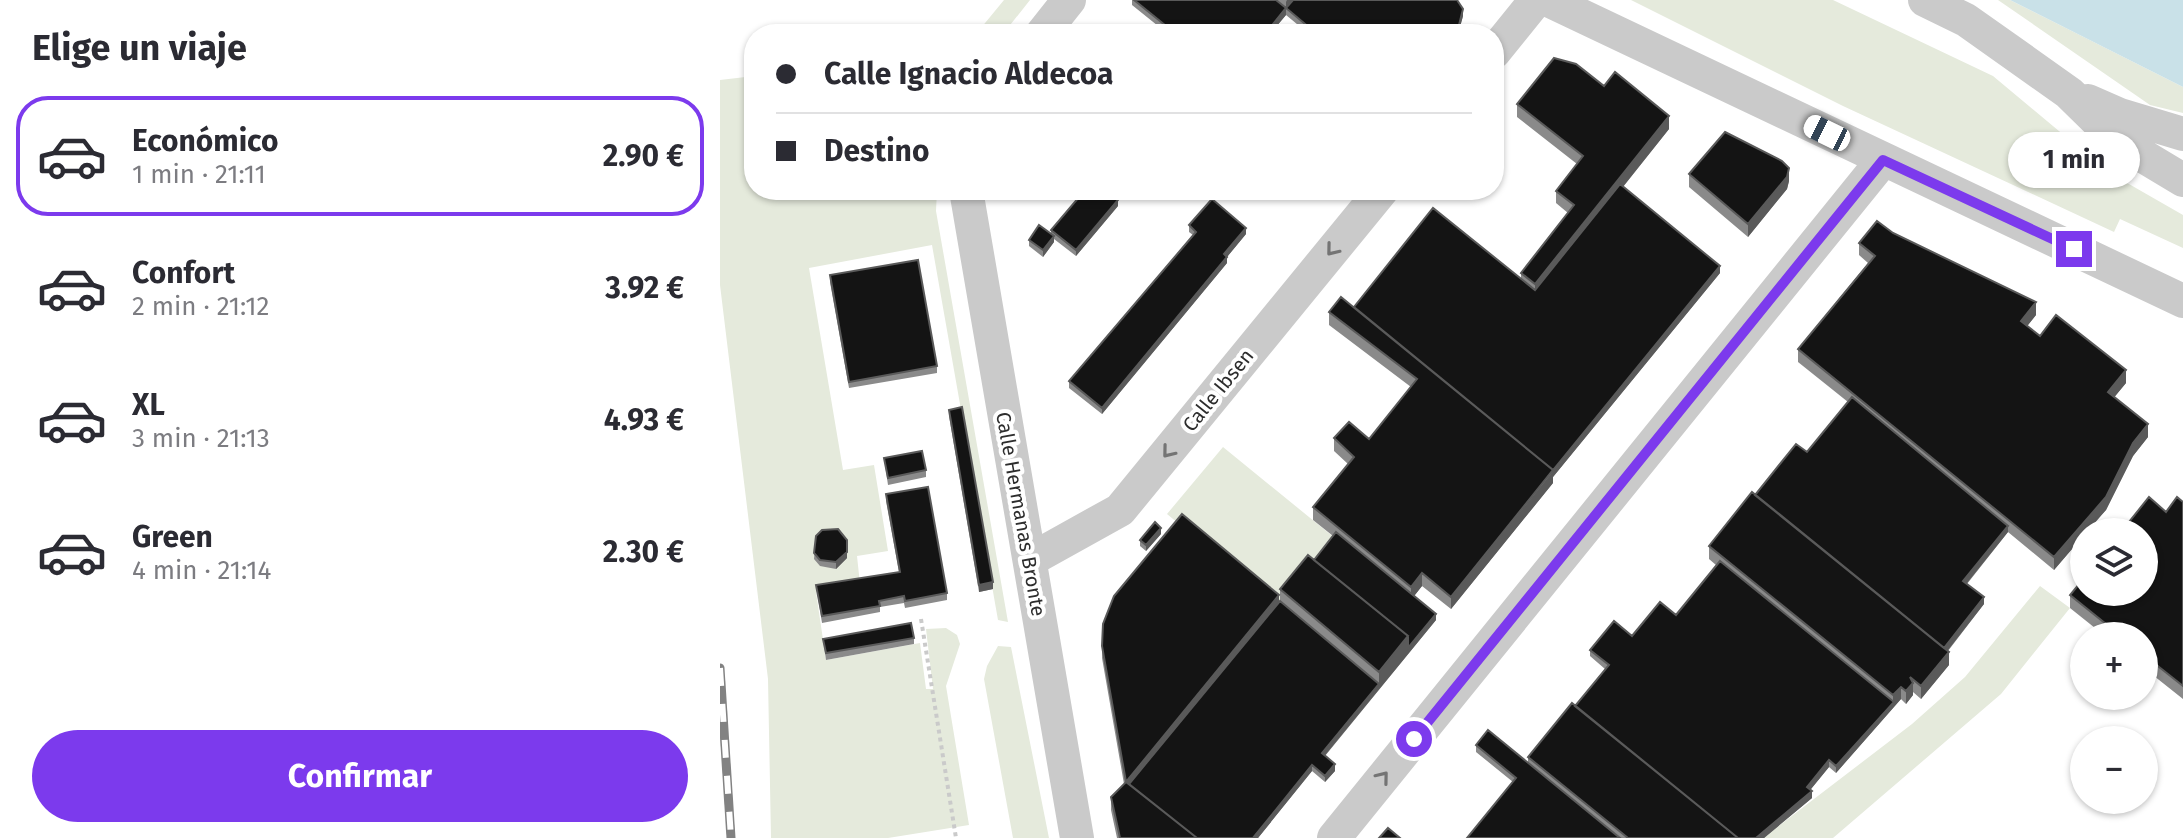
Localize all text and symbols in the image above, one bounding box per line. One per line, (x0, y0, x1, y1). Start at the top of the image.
text: Elige un viaje (32, 26, 247, 70)
text: Calle Ignacio Aldecoa (824, 56, 1113, 92)
car (1800, 112, 1854, 154)
icon: car (36, 120, 108, 192)
text: Económico (132, 123, 278, 159)
text: Destino (824, 133, 929, 169)
callout: 1 min (2008, 133, 2140, 189)
text: 2.90 € (603, 138, 684, 174)
text: 1 min (2043, 144, 2105, 175)
text: 1 min · 21:11 (132, 159, 266, 190)
route end (2056, 231, 2092, 267)
one-way arrow (1327, 241, 1342, 256)
icon: car (36, 252, 108, 324)
text: Confort (132, 255, 235, 291)
text: 3.92 € (605, 270, 684, 306)
text: 2 min · 21:12 (132, 291, 269, 322)
street label: Calle Ibsen (1177, 344, 1259, 436)
icon: car (36, 384, 108, 456)
text: XL (132, 387, 165, 423)
text: 4.93 € (604, 402, 684, 438)
street label: Calle Hermanas Bronte (991, 410, 1051, 618)
text: 3 min · 21:13 (132, 423, 270, 454)
one-way arrow (1163, 443, 1178, 457)
icon: car (36, 516, 108, 588)
map controls (2070, 518, 2158, 814)
button: layers (2070, 518, 2158, 606)
text: Green (132, 519, 213, 555)
text: 2.30 € (603, 534, 684, 570)
text: 4 min · 21:14 (132, 555, 271, 586)
button: + (2070, 622, 2158, 710)
route start (1396, 721, 1432, 757)
button: − (2070, 726, 2158, 814)
button: Confirmar (32, 730, 688, 822)
one-way arrow (1373, 772, 1388, 786)

